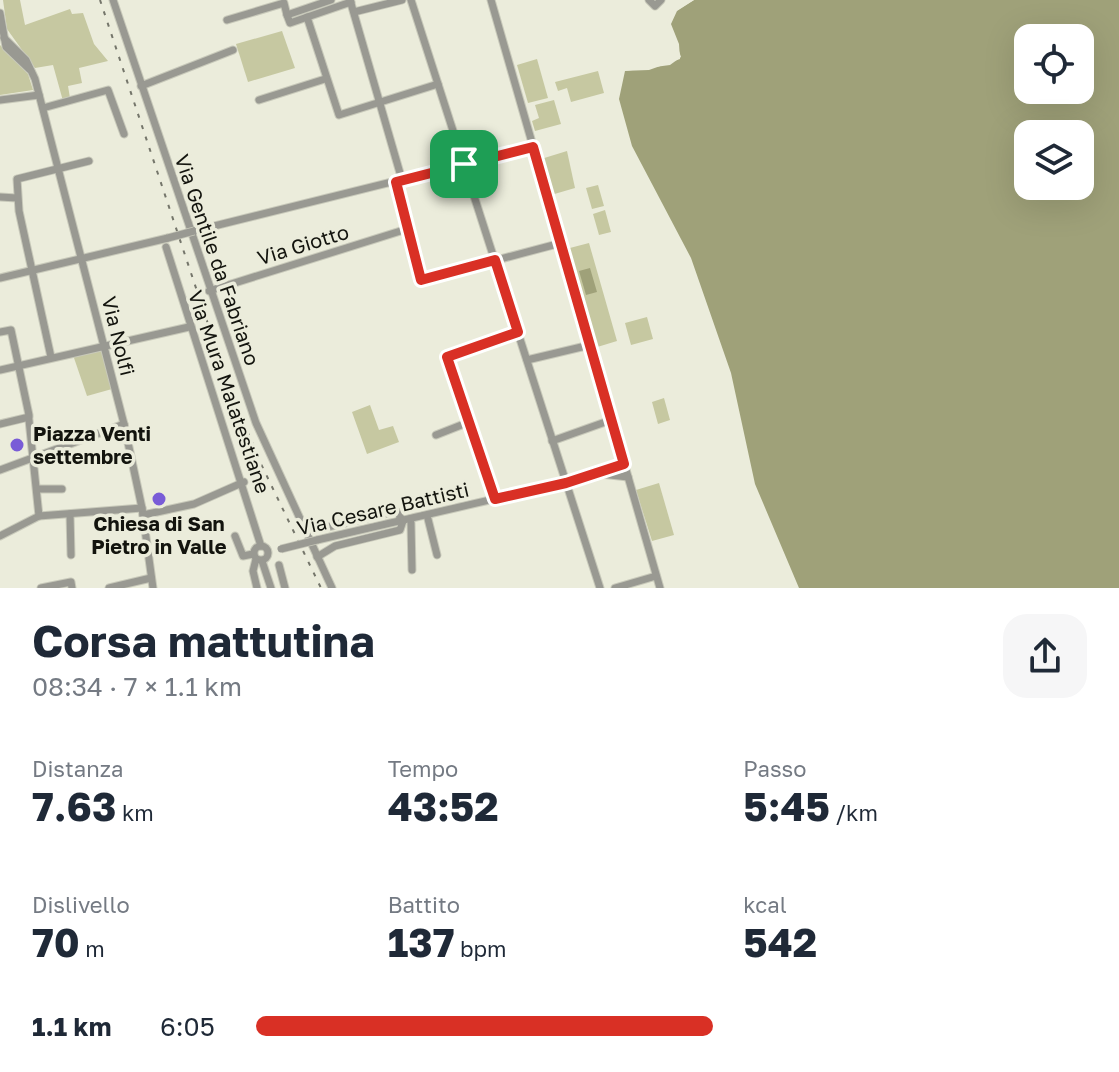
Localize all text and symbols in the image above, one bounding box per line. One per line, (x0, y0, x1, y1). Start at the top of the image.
map controls (1014, 24, 1094, 200)
button: locate (1014, 24, 1094, 104)
button: layers (1014, 120, 1094, 200)
pin (430, 130, 498, 198)
icon: arrive (442, 142, 486, 186)
street label: Via Gentile da Fabriano (171, 151, 265, 368)
street label: Via Giotto (254, 219, 351, 269)
street label: Via Mura Malatestiane (184, 287, 276, 496)
street label: Via Nolfi (98, 294, 140, 378)
place label: Piazza Venti settembre (33, 421, 151, 468)
marker: Piazza Venti settembre (8, 436, 26, 454)
street label: Via Cesare Battisti (294, 477, 471, 540)
marker: Chiesa di San Pietro in Valle (150, 490, 168, 508)
place label: Chiesa di San Pietro in Valle (91, 511, 227, 558)
text: Corsa mattutina (32, 614, 375, 667)
button: share (1003, 614, 1087, 698)
text: 08:34 · 7 × 1.1 km (32, 671, 242, 702)
text: Distanza (32, 755, 123, 782)
text: Tempo (388, 755, 458, 782)
text: Passo (743, 755, 806, 782)
text: 7.63 (32, 782, 116, 830)
text: 43:52 (388, 782, 499, 830)
text: 5:45 (743, 782, 830, 830)
text: km (116, 799, 154, 826)
text: /km (830, 799, 878, 826)
text: Dislivello (32, 891, 130, 918)
text: Battito (388, 891, 460, 918)
text: kcal (743, 891, 787, 918)
text: 70 (32, 918, 80, 966)
text: 137 (388, 918, 454, 966)
text: 542 (743, 918, 817, 966)
text: m (80, 935, 105, 962)
text: bpm (454, 935, 507, 962)
text: 1.1 km (32, 1011, 111, 1042)
text: 6:05 (160, 1011, 215, 1042)

